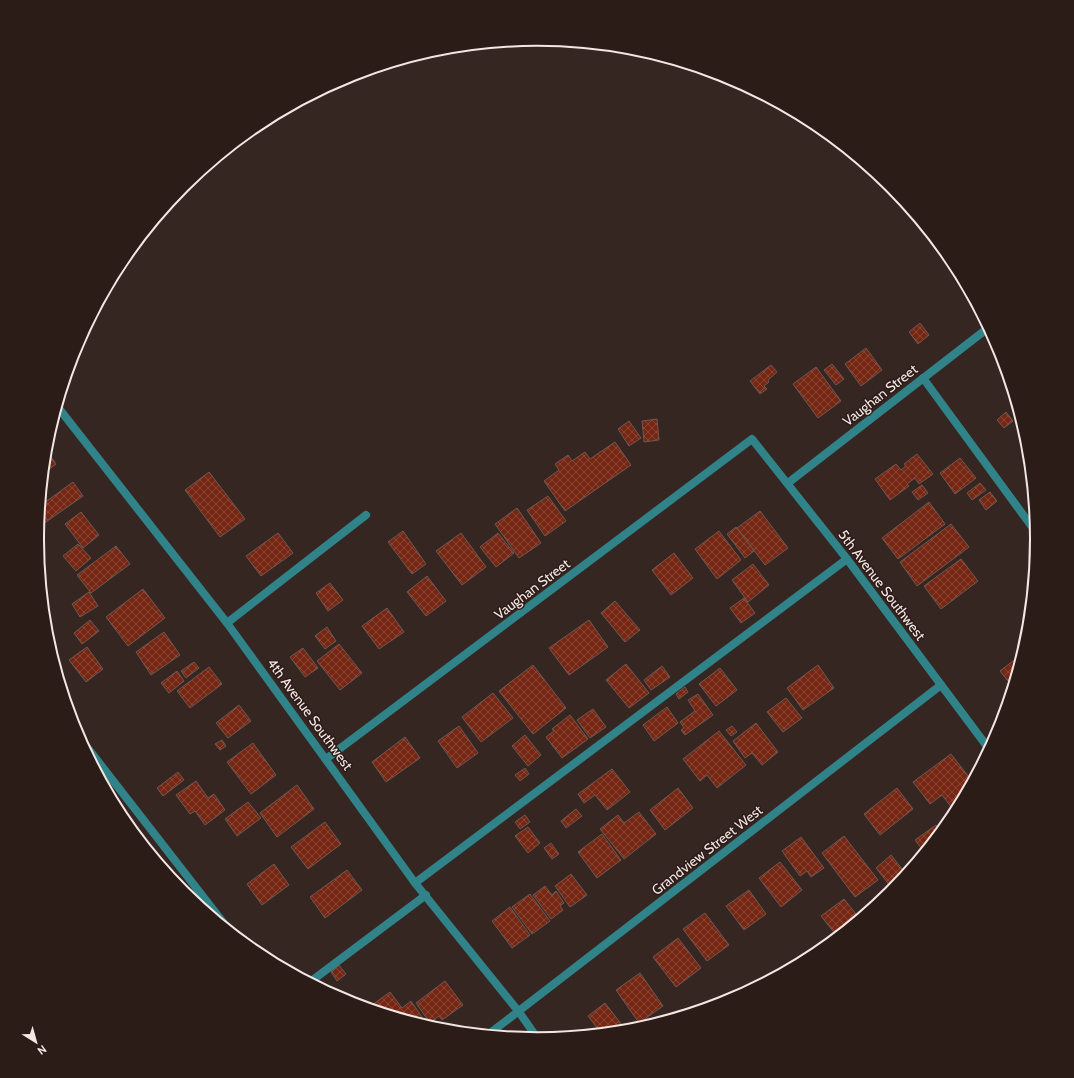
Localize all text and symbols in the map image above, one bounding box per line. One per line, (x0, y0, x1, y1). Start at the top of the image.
street label: Vaughan Street (839, 360, 921, 430)
street label: 5th Avenue Southwest (835, 526, 930, 644)
street label: Vaughan Street (491, 554, 574, 623)
street label: 4th Avenue Southwest (263, 654, 357, 774)
street label: Grandview Street West (648, 801, 766, 899)
north arrow (16, 1022, 56, 1062)
text: N (35, 1042, 49, 1058)

